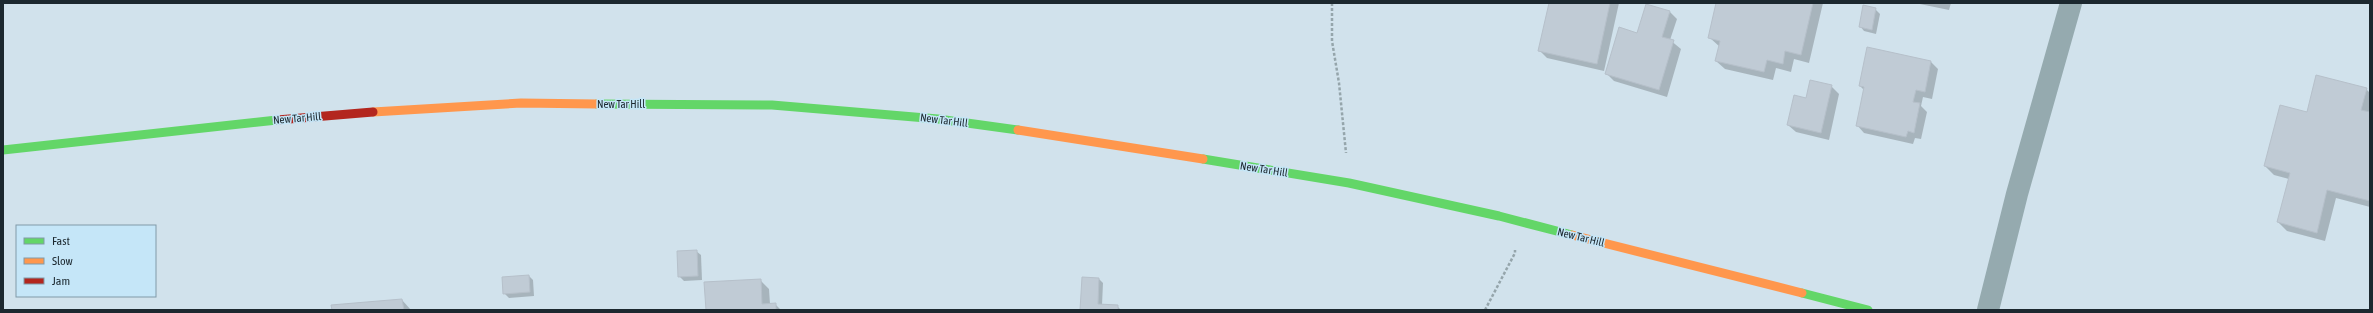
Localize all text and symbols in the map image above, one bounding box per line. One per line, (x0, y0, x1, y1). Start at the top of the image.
street label: New Tar Hill (597, 98, 645, 110)
street label: New Tar Hill (273, 110, 322, 126)
street label: New Tar Hill (919, 111, 969, 129)
street label: New Tar Hill (1239, 159, 1289, 179)
legend (16, 225, 156, 297)
street label: New Tar Hill (1556, 225, 1606, 249)
text: Fast (52, 234, 70, 248)
text: Slow (52, 254, 73, 268)
text: Jam (52, 274, 70, 288)

